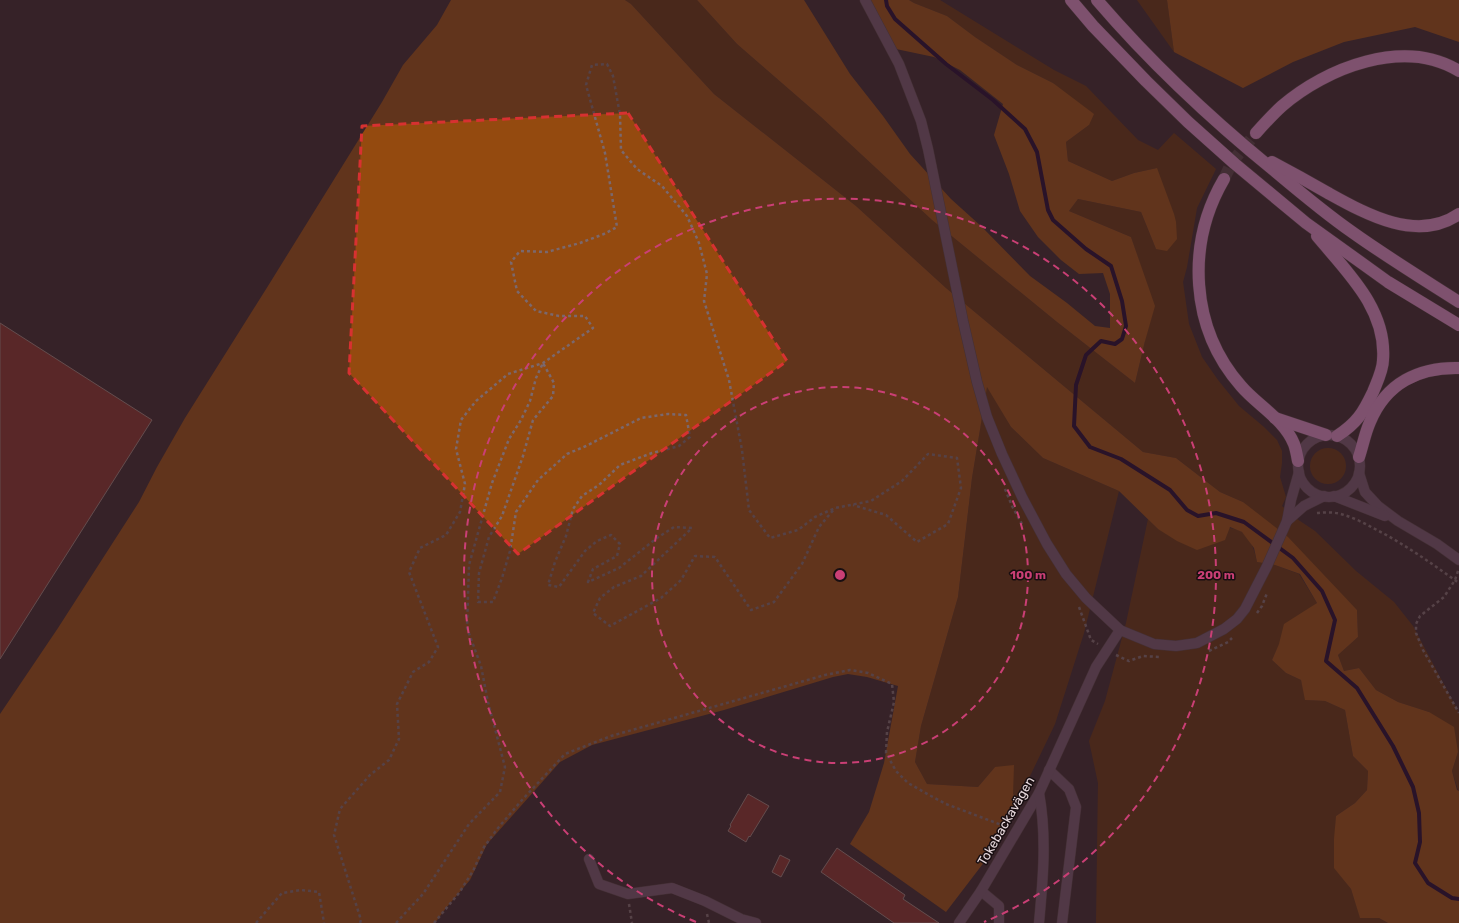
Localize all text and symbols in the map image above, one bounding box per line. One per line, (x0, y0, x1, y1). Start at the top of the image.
centre of rings (833, 568, 847, 582)
text: 100 m (1010, 568, 1046, 582)
text: 200 m (1197, 568, 1235, 582)
street label: Tokebackavägen (974, 774, 1038, 869)

